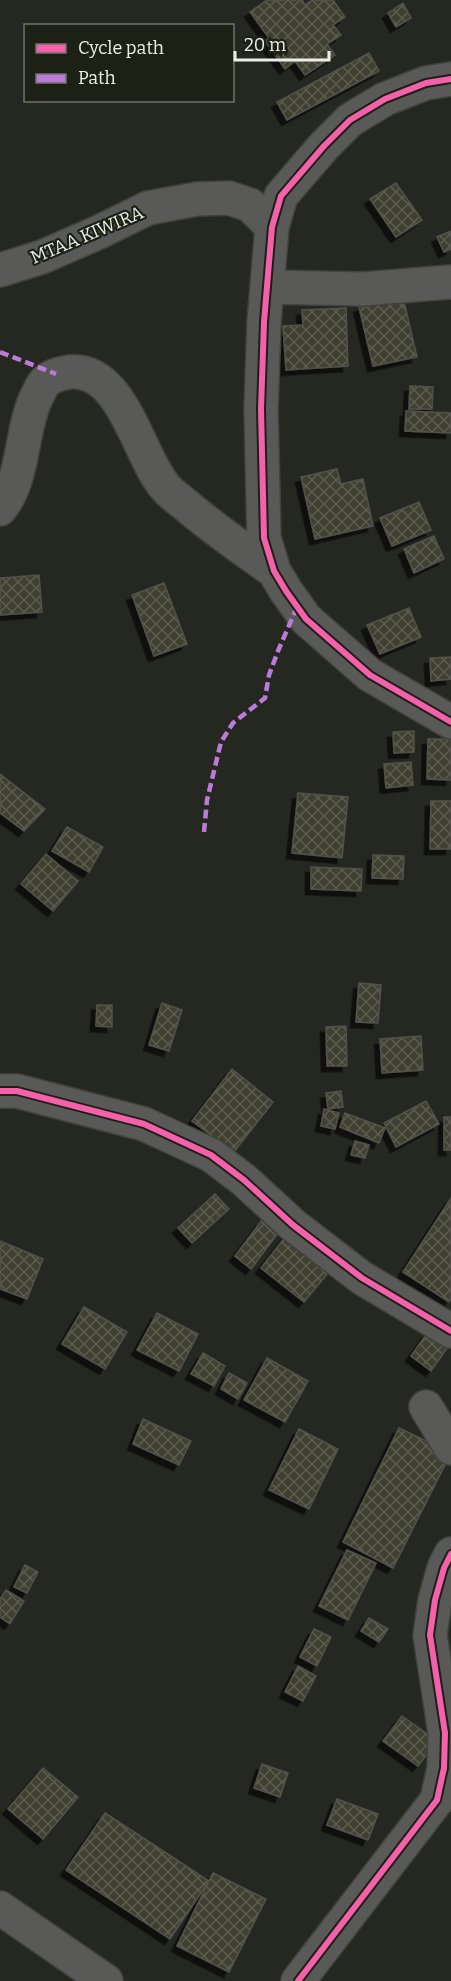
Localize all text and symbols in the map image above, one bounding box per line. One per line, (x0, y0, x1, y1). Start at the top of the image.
legend (24, 24, 234, 102)
scale bar (235, 24, 330, 62)
text: 20 m (244, 34, 286, 56)
text: Cycle path (78, 37, 164, 59)
text: Path (78, 67, 116, 89)
street label: MTAA KIWIRA (27, 201, 147, 269)

